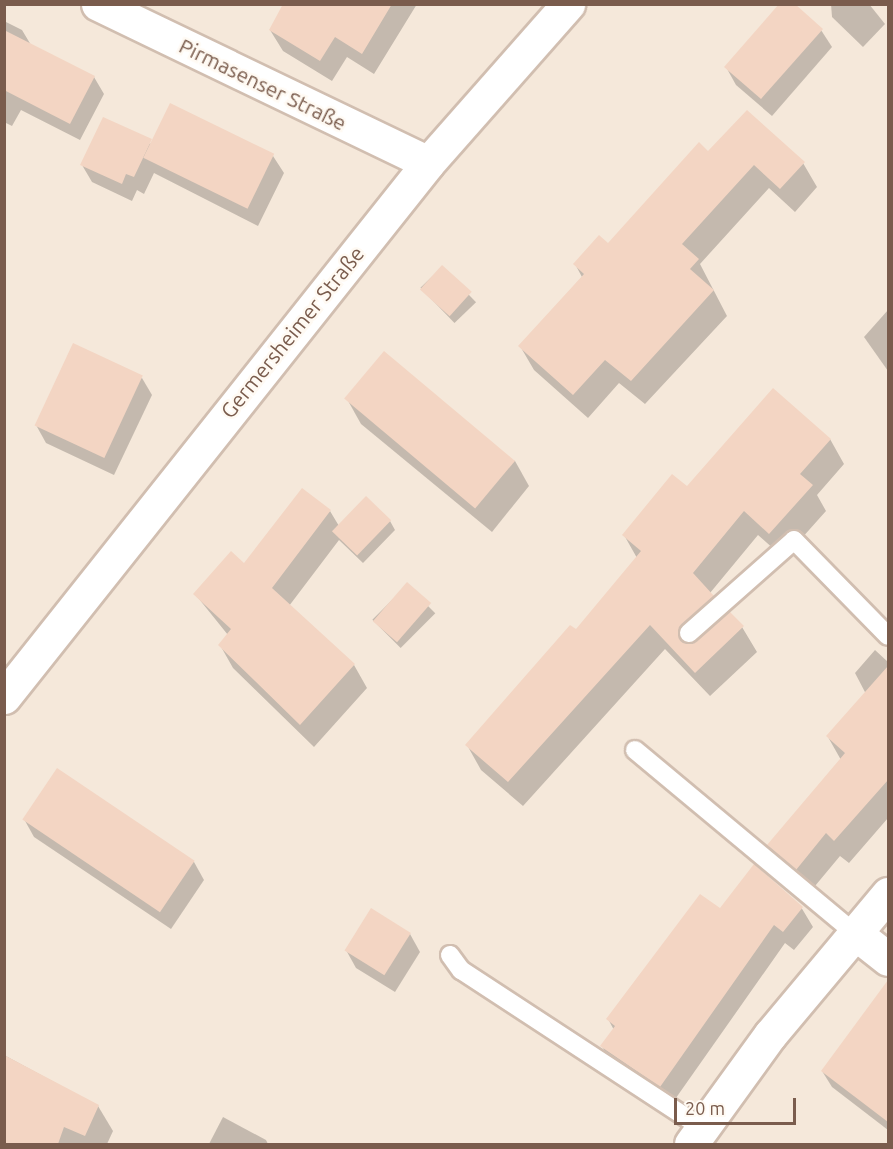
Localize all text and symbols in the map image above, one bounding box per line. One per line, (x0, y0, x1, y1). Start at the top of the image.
street label: Pirmasenser Straße (175, 33, 351, 135)
street label: Germersheimer Straße (215, 241, 369, 423)
scale bar (677, 1086, 798, 1124)
text: 20 m (685, 1098, 725, 1118)

